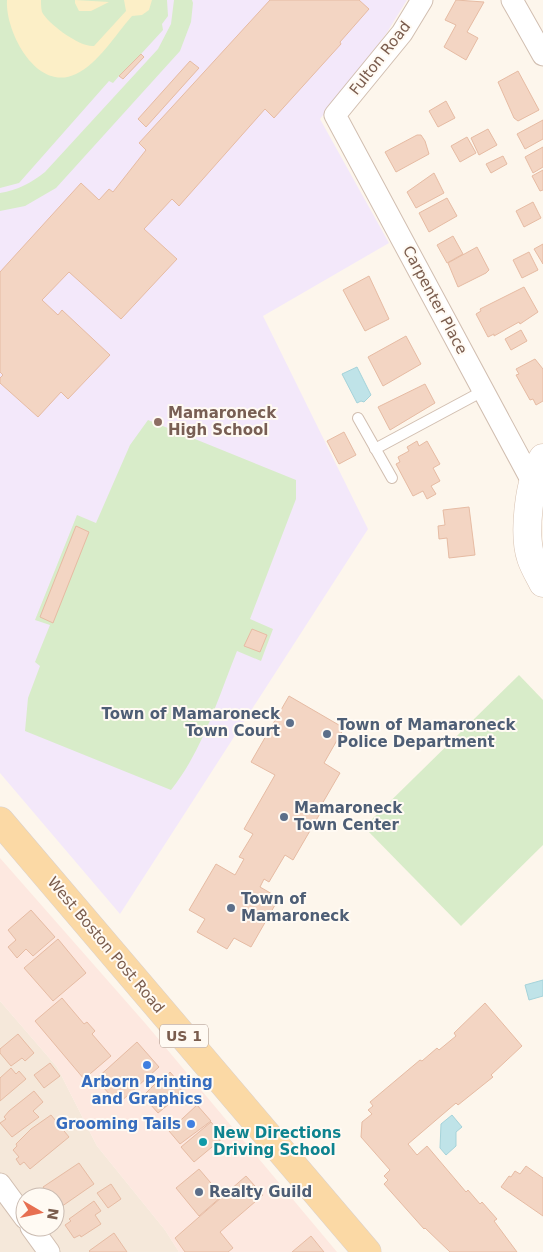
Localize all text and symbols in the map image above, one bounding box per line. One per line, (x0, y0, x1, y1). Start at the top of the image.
street label: Fulton Road (346, 18, 414, 98)
street label: Carpenter Place (399, 243, 471, 357)
place label: Mamaroneck High School (168, 404, 277, 439)
marker: Mamaroneck High School (152, 416, 164, 428)
place label: Town of Mamaroneck Town Court (101, 705, 281, 740)
place label: Town of Mamaroneck Police Department (337, 716, 517, 751)
marker: Town of Mamaroneck Town Court (284, 717, 296, 729)
marker: Town of Mamaroneck Police Department (321, 728, 333, 740)
place label: Mamaroneck Town Center (294, 799, 403, 834)
marker: Mamaroneck Town Center (278, 811, 290, 823)
street label: West Boston Post Road (44, 873, 168, 1017)
place label: Town of Mamaroneck (241, 890, 350, 925)
marker: Town of Mamaroneck (225, 902, 237, 914)
road number: US 1 (160, 1024, 208, 1048)
marker: Arborn Printing and Graphics (141, 1059, 153, 1071)
place label: Arborn Printing and Graphics (81, 1073, 213, 1108)
place label: Grooming Tails (56, 1115, 181, 1133)
marker: Grooming Tails (185, 1118, 197, 1130)
place label: New Directions Driving School (213, 1124, 341, 1159)
marker: New Directions Driving School (197, 1136, 209, 1148)
place label: Realty Guild (209, 1183, 312, 1201)
marker: Realty Guild (193, 1186, 205, 1198)
north arrow (15, 1187, 65, 1237)
text: N (44, 1207, 62, 1221)

